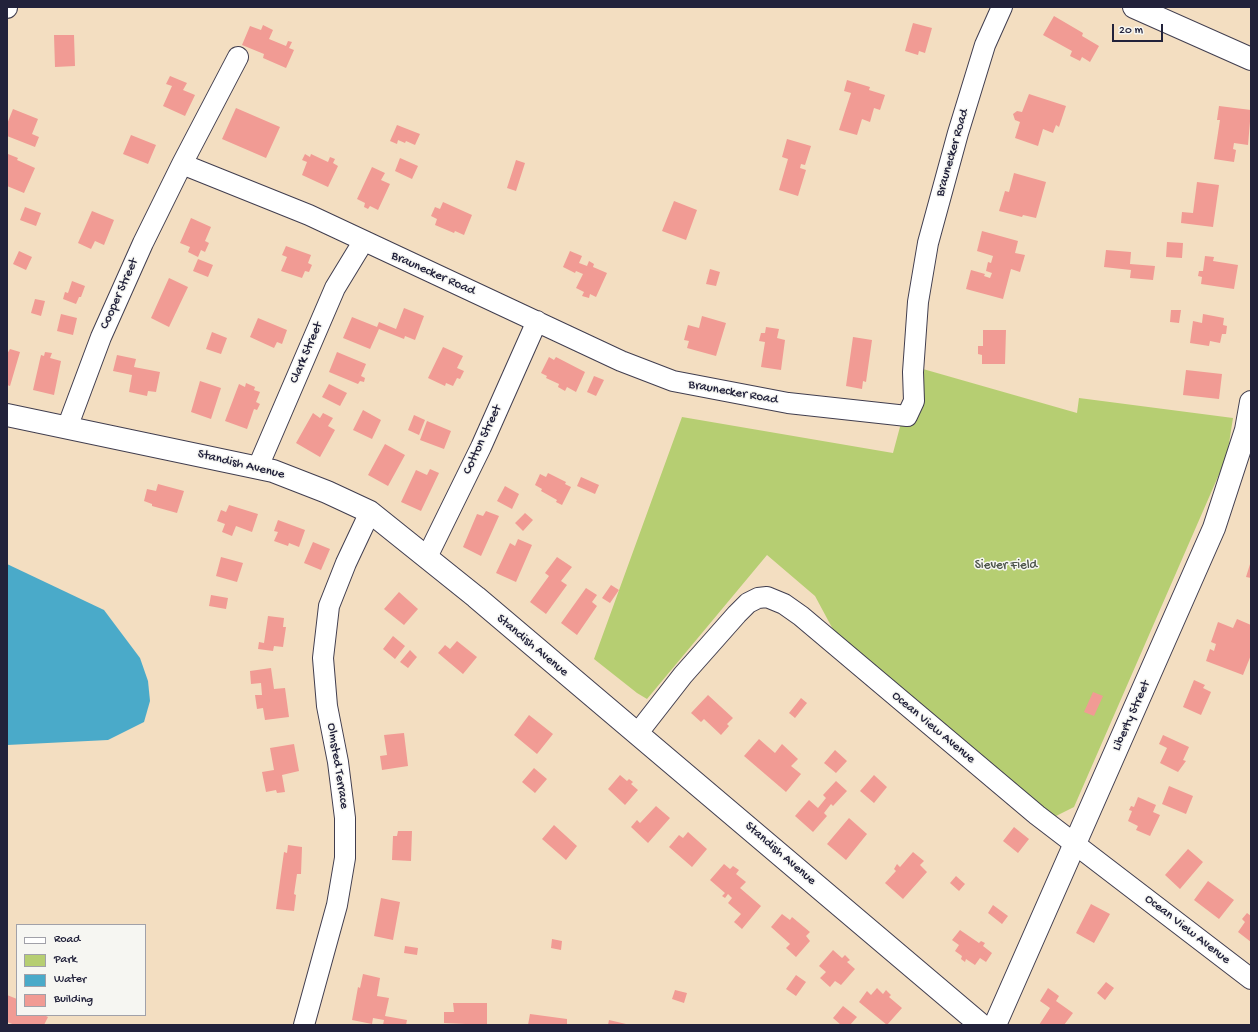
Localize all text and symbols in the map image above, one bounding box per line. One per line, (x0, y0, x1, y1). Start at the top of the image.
scale bar (1114, 16, 1165, 42)
text: 20 m (1119, 24, 1143, 38)
street label: Braunecker Road (933, 107, 973, 199)
street label: Braunecker Road (389, 248, 477, 300)
street label: Cooper Street (97, 256, 143, 332)
street label: Clark Street (287, 320, 327, 386)
street label: Braunecker Road (687, 377, 779, 409)
street label: Cotton Street (460, 403, 506, 477)
street label: Standish Avenue (196, 447, 286, 483)
park label: Siever Field (975, 558, 1037, 574)
street label: Standish Avenue (493, 611, 571, 681)
street label: Liberty Street (1110, 678, 1154, 754)
street label: Ocean View Avenue (888, 688, 978, 768)
street label: Olmsted Terrace (323, 722, 351, 810)
street label: Standish Avenue (741, 819, 819, 889)
street label: Ocean View Avenue (1141, 892, 1233, 968)
legend (16, 924, 146, 1016)
text: Road (54, 933, 80, 947)
text: Park (54, 953, 77, 967)
text: Water (54, 973, 86, 987)
text: Building (54, 993, 93, 1007)

